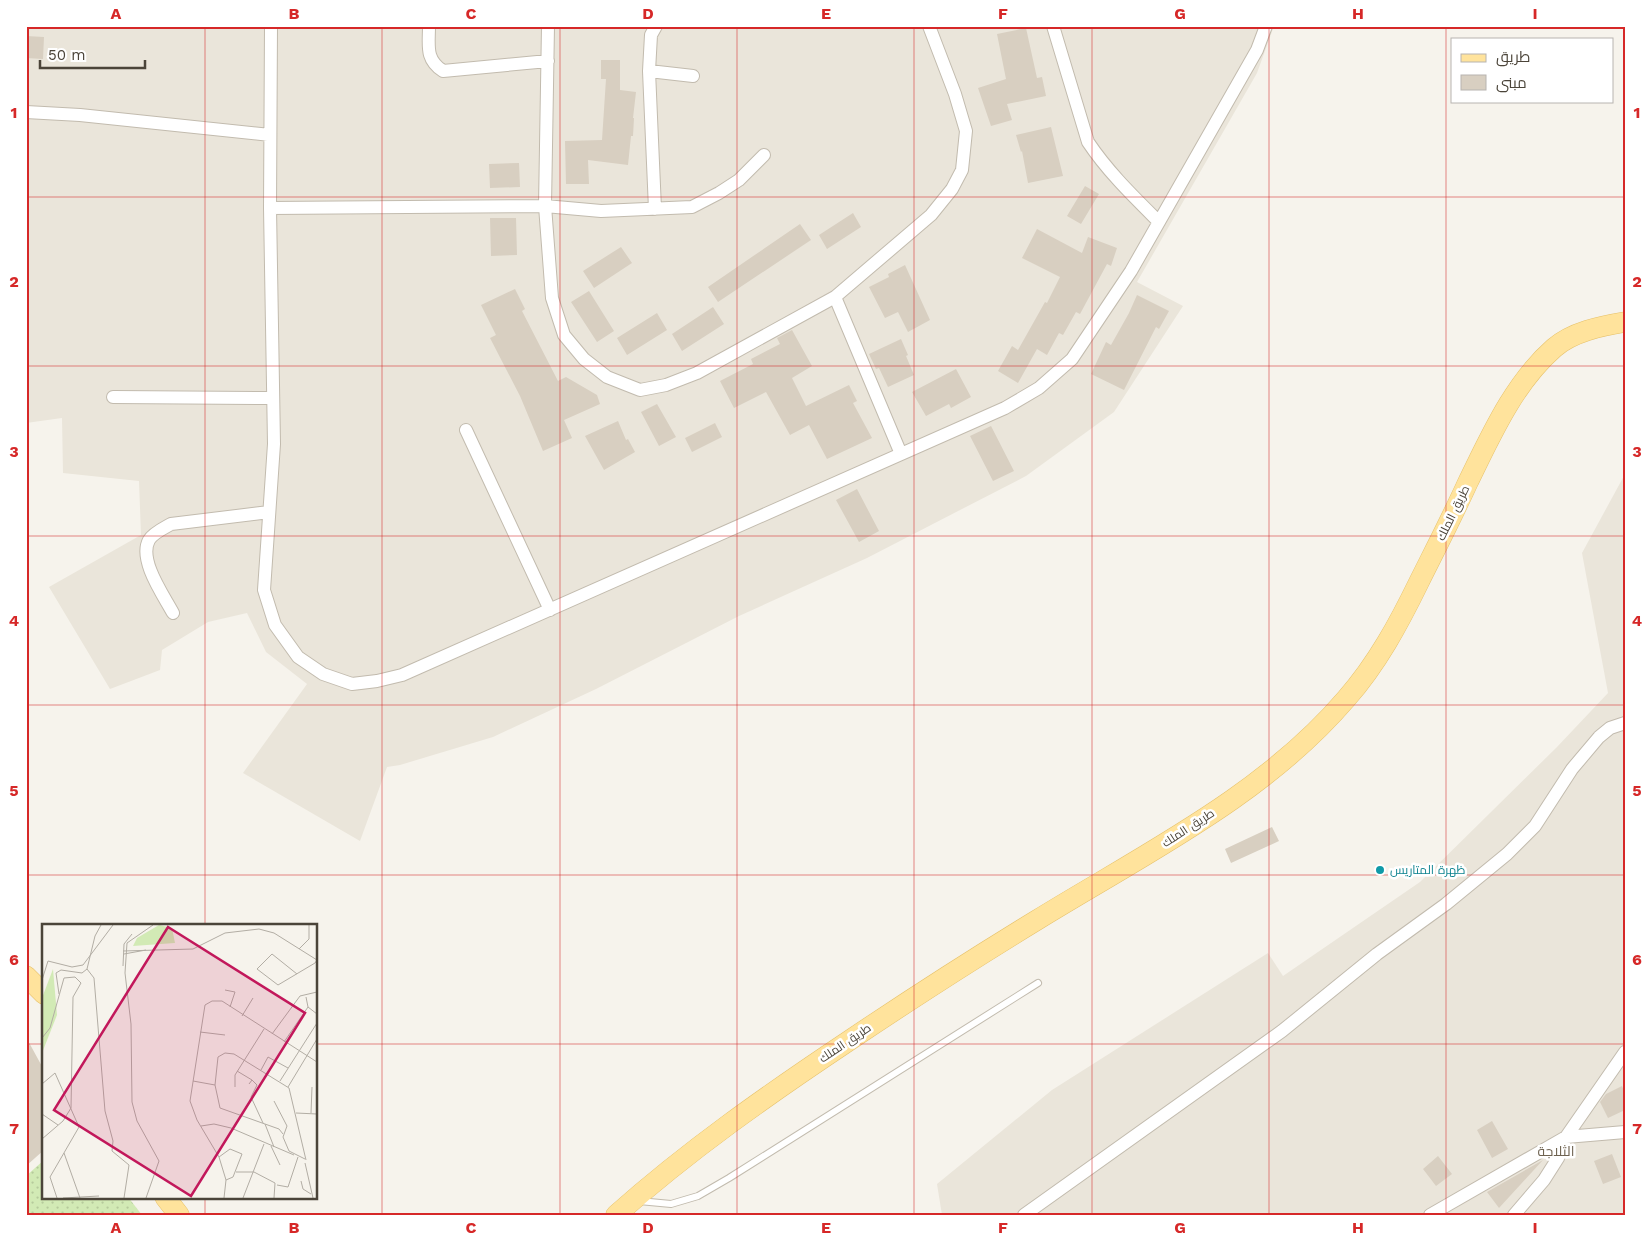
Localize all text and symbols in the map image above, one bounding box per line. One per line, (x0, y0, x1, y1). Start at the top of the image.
text: A (111, 4, 122, 23)
text: B (289, 4, 300, 23)
text: C (466, 4, 477, 23)
text: D (642, 4, 654, 23)
text: E (821, 4, 831, 23)
text: F (998, 4, 1008, 23)
text: G (1174, 4, 1186, 23)
text: H (1352, 4, 1364, 23)
text: I (1532, 4, 1538, 23)
scale bar (40, 38, 145, 70)
legend (1451, 38, 1614, 102)
text: 50 m (48, 46, 85, 64)
text: طريق (1496, 48, 1530, 67)
text: مبنى (1496, 74, 1527, 93)
text: 1 (11, 103, 17, 122)
text: 1 (1634, 103, 1640, 122)
text: 2 (9, 272, 19, 291)
text: 2 (1632, 272, 1642, 291)
text: 3 (9, 442, 19, 461)
text: 3 (1632, 442, 1642, 461)
street label: طريق الملك (1434, 483, 1472, 543)
text: 4 (9, 611, 19, 630)
text: 4 (1632, 611, 1642, 630)
text: 5 (9, 781, 19, 800)
text: 5 (1632, 781, 1642, 800)
street label: طريق الملك (1159, 806, 1217, 850)
place label: ظهرة المتاريس (1390, 863, 1466, 877)
marker: ظهرة المتاريس (1374, 864, 1386, 876)
inset map (42, 924, 318, 1198)
text: 6 (9, 950, 19, 969)
text: 6 (1632, 950, 1642, 969)
street label: طريق الملك (816, 1020, 874, 1065)
text: 7 (9, 1119, 19, 1138)
text: 7 (1632, 1119, 1642, 1138)
district label: الثلاجة (1538, 1143, 1575, 1159)
text: A (111, 1218, 122, 1237)
text: B (289, 1218, 300, 1237)
text: C (466, 1218, 477, 1237)
text: D (642, 1218, 654, 1237)
text: E (821, 1218, 831, 1237)
text: F (998, 1218, 1008, 1237)
text: G (1174, 1218, 1186, 1237)
text: H (1352, 1218, 1364, 1237)
text: I (1532, 1218, 1538, 1237)

